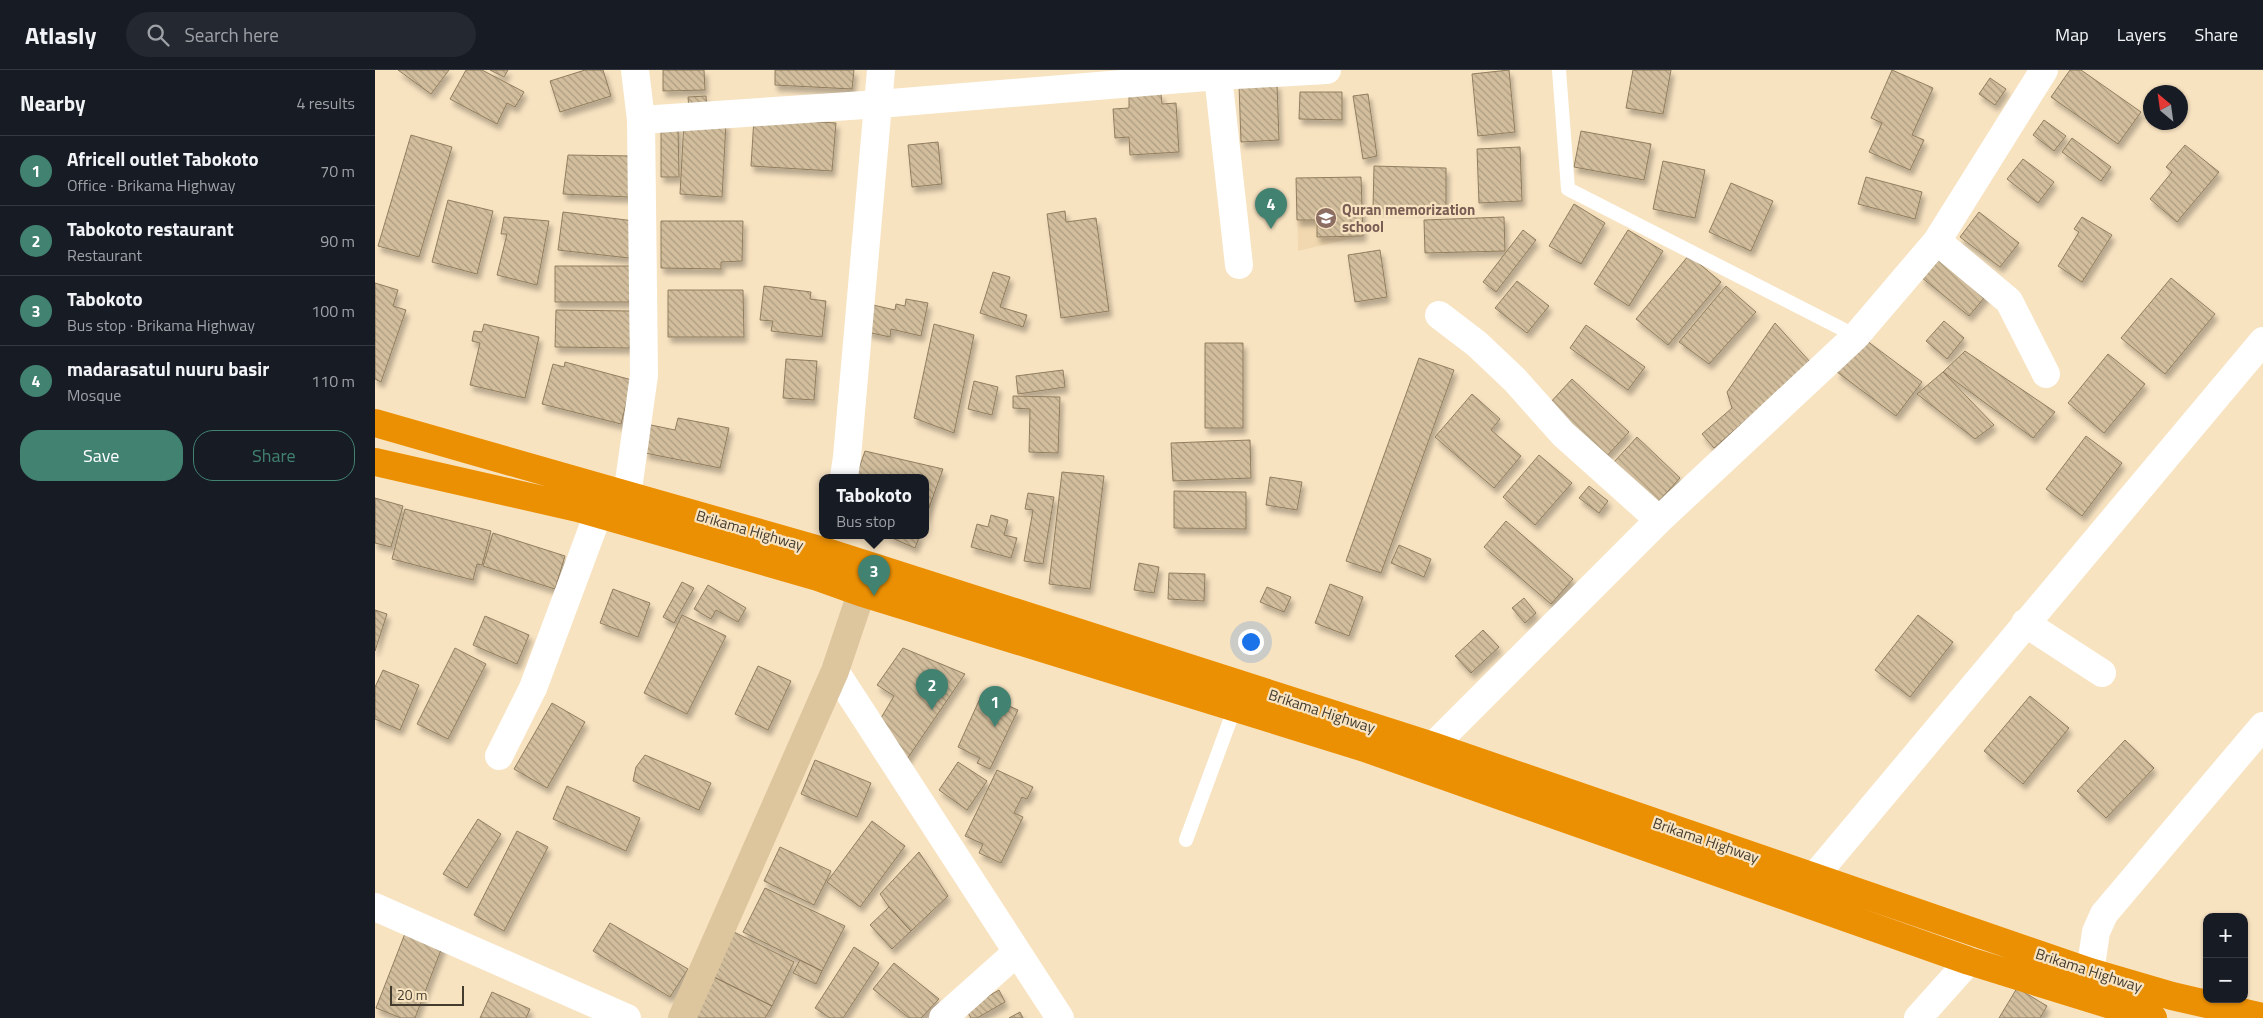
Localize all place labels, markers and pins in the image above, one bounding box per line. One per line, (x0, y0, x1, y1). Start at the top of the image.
pin: 4 (1255, 188, 1287, 229)
place label: Quran memorization school (1342, 198, 1475, 238)
school or university icon: Quran memorization school (1314, 206, 1338, 230)
pin: 3 (858, 555, 890, 596)
pin: 2 (916, 669, 948, 710)
pin: 1 (979, 686, 1011, 727)

